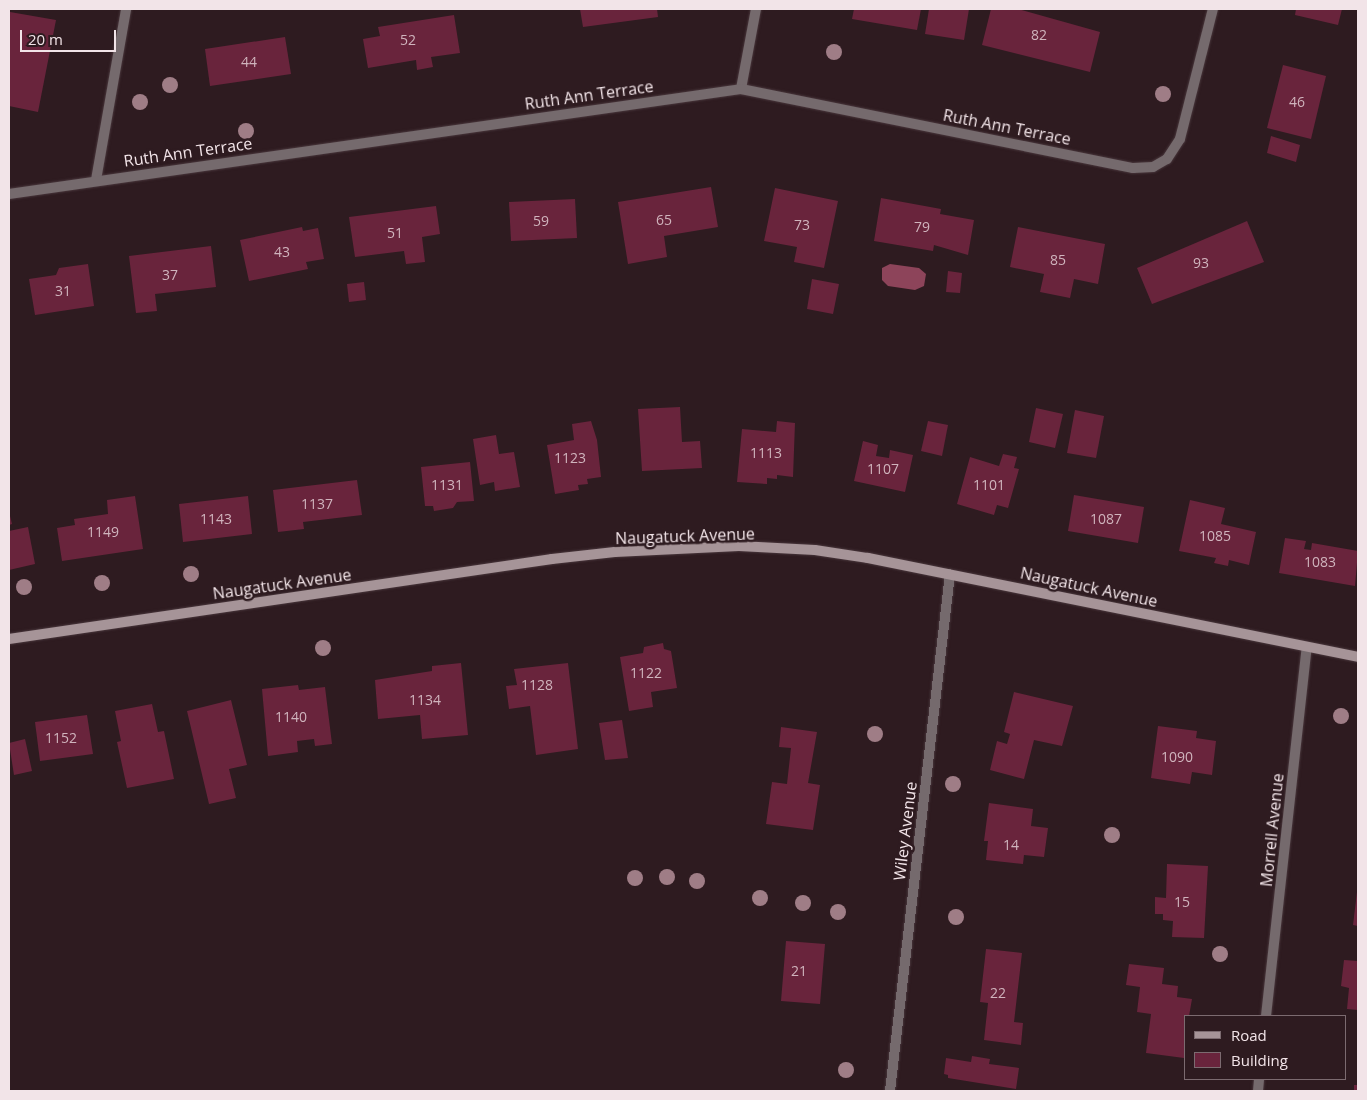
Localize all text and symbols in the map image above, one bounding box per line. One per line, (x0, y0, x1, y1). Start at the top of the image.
scale bar (22, 20, 119, 52)
house number: 82 (1031, 27, 1047, 43)
text: 20 m (28, 29, 63, 49)
house number: 52 (400, 32, 416, 48)
house number: 44 (241, 54, 257, 70)
street label: Ruth Ann Terrace (523, 76, 655, 114)
house number: 46 (1289, 94, 1305, 110)
street label: Ruth Ann Terrace (942, 105, 1072, 149)
street label: Ruth Ann Terrace (122, 133, 254, 171)
house number: 65 (656, 212, 672, 228)
house number: 59 (533, 213, 549, 229)
house number: 73 (794, 217, 810, 233)
house number: 79 (914, 219, 930, 235)
house number: 51 (387, 225, 403, 241)
house number: 43 (274, 244, 290, 260)
house number: 85 (1050, 252, 1066, 268)
house number: 93 (1193, 255, 1209, 271)
house number: 37 (162, 267, 178, 283)
house number: 31 (55, 283, 71, 299)
house number: 1113 (750, 445, 782, 461)
house number: 1123 (554, 450, 586, 466)
house number: 1107 (867, 461, 899, 477)
house number: 1131 (431, 477, 463, 493)
house number: 1101 (973, 477, 1005, 493)
house number: 1137 (301, 496, 333, 512)
house number: 1143 (200, 511, 232, 527)
house number: 1087 (1090, 511, 1122, 527)
house number: 1149 (87, 524, 119, 540)
street label: Naugatuck Avenue (615, 524, 755, 548)
house number: 1085 (1199, 528, 1231, 544)
house number: 1083 (1304, 554, 1336, 570)
street label: Naugatuck Avenue (1019, 563, 1159, 611)
street label: Naugatuck Avenue (211, 565, 353, 603)
house number: 1122 (630, 665, 662, 681)
house number: 1128 (521, 677, 553, 693)
house number: 1134 (409, 692, 441, 708)
house number: 1140 (275, 709, 307, 725)
house number: 1152 (45, 730, 77, 746)
house number: 1090 (1161, 749, 1193, 765)
street label: Morrell Avenue (1256, 772, 1288, 888)
street label: Wiley Avenue (889, 780, 921, 882)
house number: 14 (1003, 837, 1019, 853)
house number: 15 (1174, 894, 1190, 910)
house number: 21 (791, 963, 807, 979)
house number: 22 (990, 985, 1006, 1001)
legend (1184, 1015, 1347, 1080)
text: Road (1231, 1025, 1267, 1045)
text: Building (1231, 1050, 1288, 1070)

